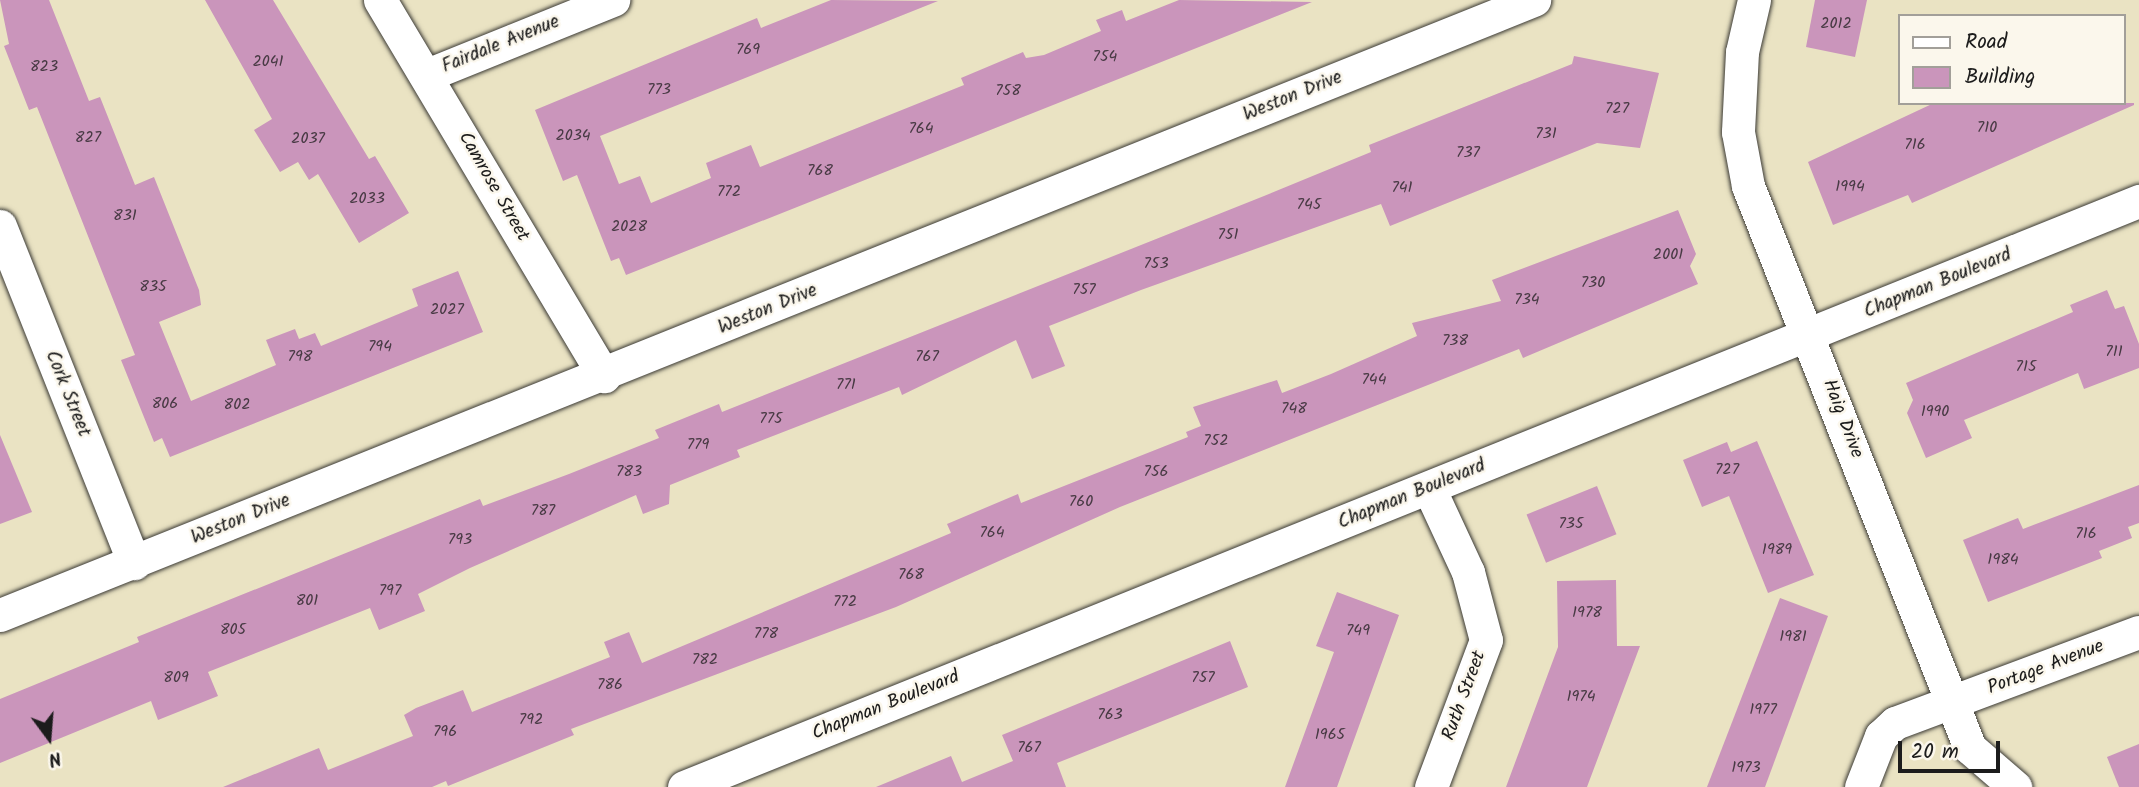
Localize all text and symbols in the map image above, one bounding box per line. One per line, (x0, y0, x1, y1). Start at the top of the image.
street label: Fairdale Avenue (439, 11, 563, 79)
house number: 2012 (1820, 14, 1852, 34)
legend (1898, 14, 2125, 105)
text: Road (1965, 26, 2007, 59)
house number: 769 (736, 40, 760, 60)
house number: 754 (1093, 47, 1117, 67)
house number: 2041 (252, 52, 284, 72)
house number: 823 (30, 57, 58, 77)
text: Building (1965, 61, 2035, 94)
street label: Weston Drive (1240, 67, 1346, 127)
house number: 773 (647, 80, 671, 100)
house number: 758 (995, 81, 1021, 101)
house number: 727 (1605, 99, 1629, 119)
house number: 710 (1977, 118, 1997, 138)
house number: 764 (908, 119, 934, 139)
house number: 731 (1535, 124, 1557, 144)
house number: 2034 (555, 126, 591, 146)
house number: 827 (75, 128, 101, 148)
street label: Camrose Street (452, 128, 534, 246)
house number: 2037 (291, 129, 325, 149)
house number: 716 (1904, 135, 1926, 155)
house number: 737 (1456, 143, 1480, 163)
house number: 768 (807, 161, 833, 181)
house number: 1994 (1835, 177, 1865, 197)
house number: 741 (1391, 178, 1413, 198)
house number: 772 (717, 182, 741, 202)
house number: 2033 (349, 189, 385, 209)
house number: 745 (1297, 195, 1321, 215)
house number: 831 (113, 206, 137, 226)
house number: 2028 (611, 217, 647, 237)
house number: 751 (1218, 225, 1238, 245)
street label: Chapman Boulevard (1861, 244, 2015, 324)
house number: 2001 (1653, 245, 1683, 265)
house number: 753 (1143, 254, 1169, 274)
house number: 730 (1581, 273, 1605, 293)
house number: 835 (139, 277, 167, 297)
street label: Weston Drive (715, 280, 821, 340)
house number: 757 (1072, 280, 1096, 300)
house number: 734 (1514, 290, 1540, 310)
house number: 2027 (430, 300, 464, 320)
house number: 738 (1442, 331, 1468, 351)
house number: 794 (368, 337, 392, 357)
house number: 711 (2105, 342, 2123, 362)
house number: 798 (288, 347, 312, 367)
house number: 767 (915, 347, 939, 367)
street label: Cork Street (39, 348, 95, 440)
house number: 715 (2016, 357, 2036, 377)
house number: 744 (1361, 370, 1387, 390)
house number: 771 (836, 375, 856, 395)
street label: Haig Drive (1817, 376, 1867, 462)
house number: 806 (152, 394, 178, 414)
house number: 802 (224, 395, 250, 415)
house number: 748 (1281, 399, 1307, 419)
house number: 1990 (1921, 402, 1949, 422)
house number: 775 (759, 409, 783, 429)
house number: 752 (1203, 431, 1229, 451)
house number: 779 (687, 435, 709, 455)
street label: Chapman Boulevard (1335, 455, 1489, 535)
house number: 727 (1715, 460, 1739, 480)
house number: 783 (616, 462, 642, 482)
house number: 756 (1144, 462, 1168, 482)
street label: Weston Drive (188, 490, 294, 550)
house number: 760 (1069, 492, 1093, 512)
house number: 787 (531, 501, 555, 521)
house number: 735 (1558, 514, 1584, 534)
house number: 764 (979, 523, 1005, 543)
house number: 716 (2075, 524, 2097, 544)
house number: 793 (448, 530, 472, 550)
house number: 1989 (1762, 540, 1792, 560)
house number: 1984 (1987, 550, 2019, 570)
house number: 768 (898, 565, 924, 585)
house number: 797 (379, 581, 401, 601)
house number: 801 (296, 591, 318, 611)
house number: 772 (833, 592, 857, 612)
house number: 1978 (1572, 603, 1602, 623)
house number: 805 (220, 620, 246, 640)
house number: 749 (1346, 621, 1370, 641)
house number: 778 (754, 624, 778, 644)
house number: 1981 (1779, 627, 1807, 647)
street label: Portage Avenue (1985, 635, 2107, 701)
street label: Ruth Street (1438, 648, 1492, 744)
house number: 782 (692, 650, 718, 670)
street label: Chapman Boulevard (809, 666, 963, 746)
house number: 809 (163, 668, 189, 688)
house number: 757 (1191, 668, 1215, 688)
house number: 786 (597, 675, 623, 695)
house number: 1974 (1566, 687, 1596, 707)
house number: 1977 (1749, 700, 1777, 720)
north arrow (14, 703, 84, 773)
house number: 763 (1097, 705, 1123, 725)
house number: 792 (519, 710, 543, 730)
house number: 796 (433, 722, 457, 742)
house number: 1965 (1315, 725, 1345, 745)
scale bar (1901, 728, 2002, 772)
text: 20 m (1911, 736, 1959, 769)
house number: 767 (1017, 738, 1041, 758)
text: N (45, 742, 65, 774)
house number: 1973 (1731, 758, 1761, 778)

